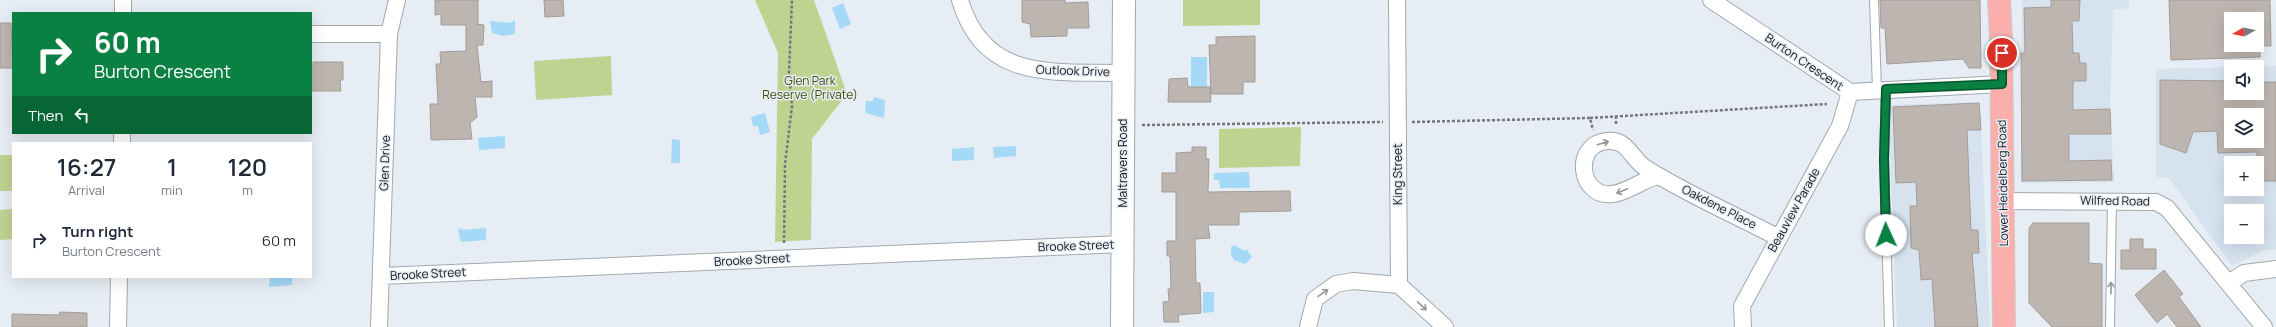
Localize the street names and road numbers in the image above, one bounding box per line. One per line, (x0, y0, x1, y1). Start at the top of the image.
street label: Burton Crescent (1762, 29, 1847, 94)
street label: Outlook Drive (1036, 61, 1110, 80)
street label: Maltravers Road (1114, 119, 1131, 207)
street label: Lower Heidelberg Road (1993, 119, 2012, 247)
street label: Glen Drive (375, 135, 394, 191)
street label: King Street (1389, 143, 1406, 205)
street label: Beauview Parade (1763, 165, 1824, 255)
street label: Oakdene Place (1679, 180, 1760, 233)
street label: Wilfred Road (2080, 191, 2150, 210)
street label: Brooke Street (1038, 236, 1115, 255)
street label: Brooke Street (713, 249, 791, 270)
street label: Brooke Street (389, 263, 467, 284)

